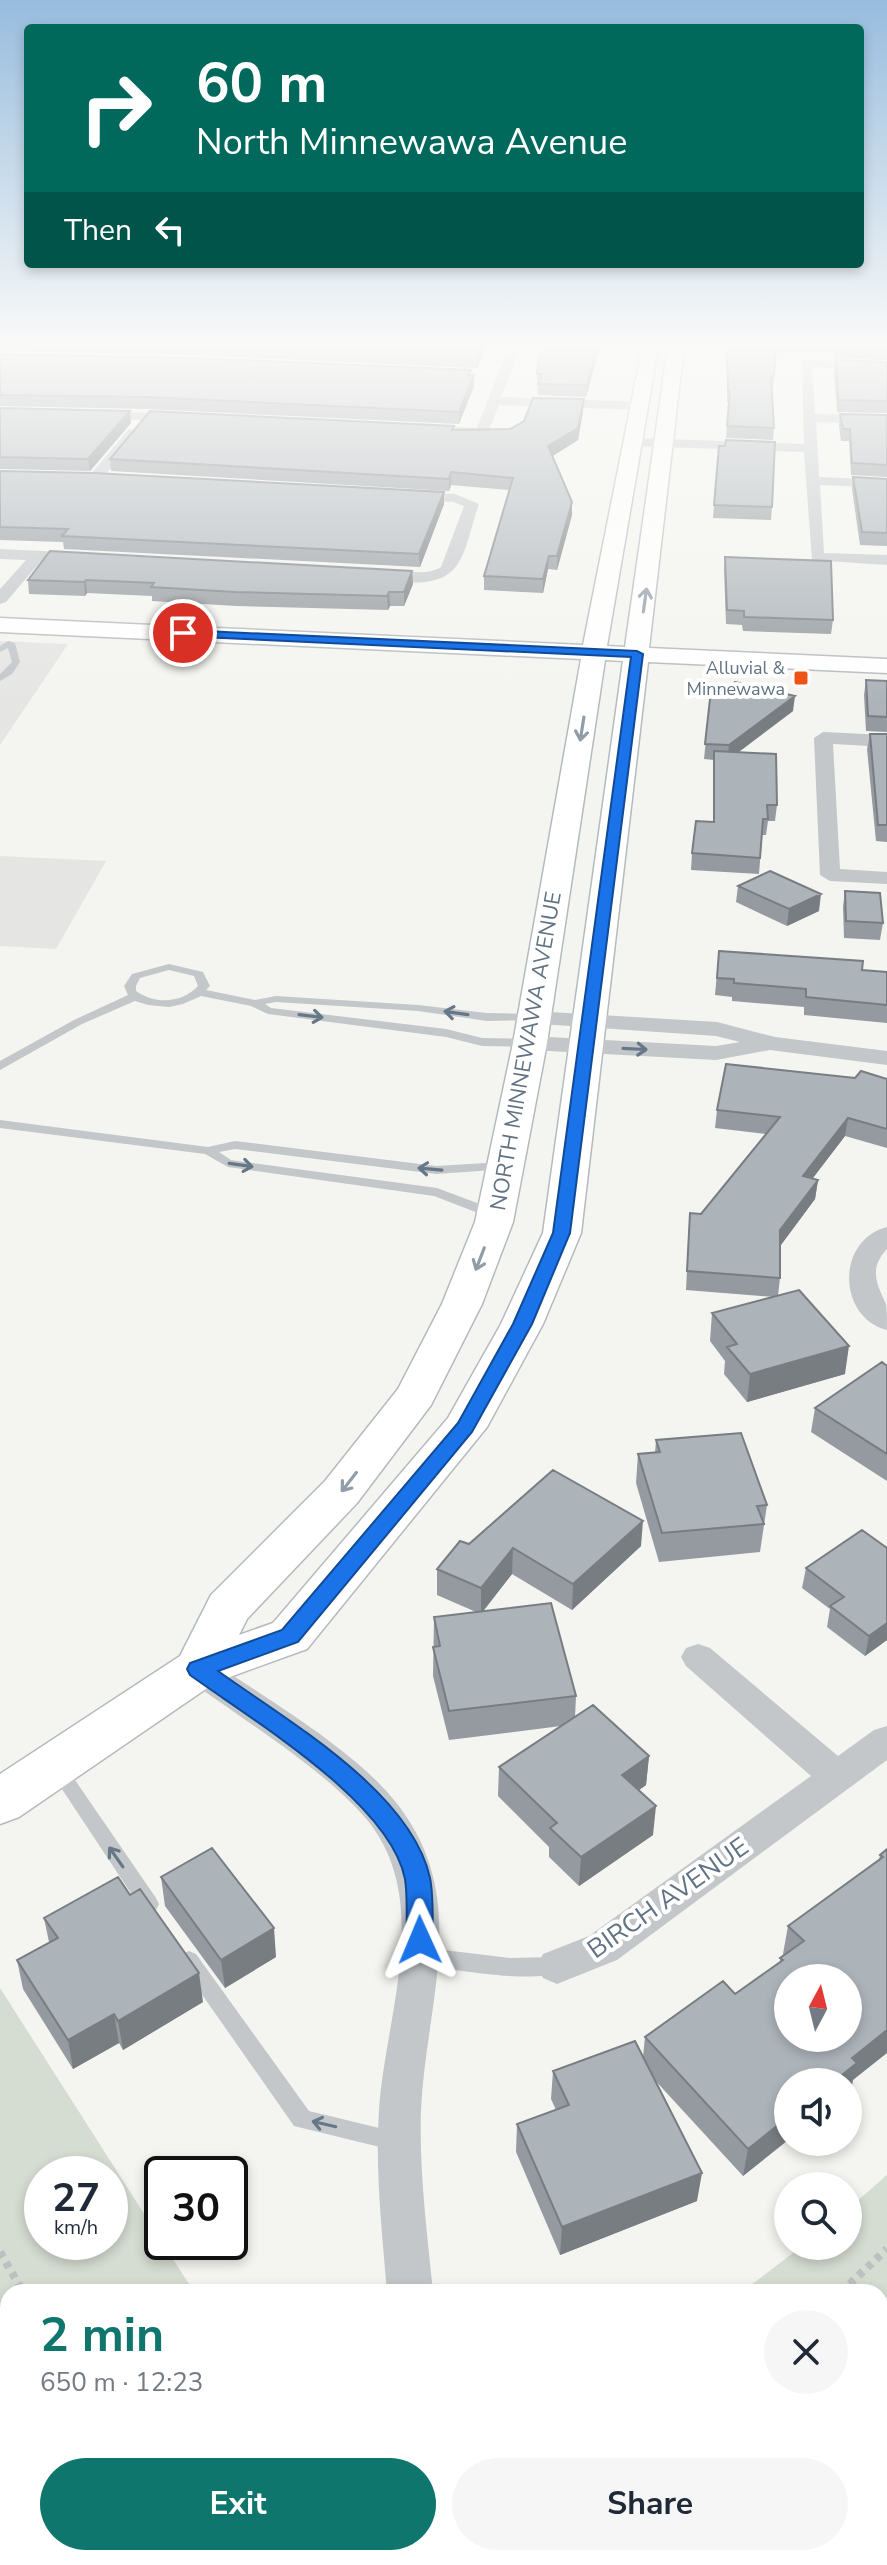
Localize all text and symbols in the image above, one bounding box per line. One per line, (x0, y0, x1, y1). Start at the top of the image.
text: 60 m (196, 45, 327, 122)
icon: right (64, 56, 168, 160)
text: North Minnewawa Avenue (196, 118, 627, 167)
icon: left (148, 208, 192, 252)
text: Then (64, 210, 132, 251)
one-way arrow (638, 587, 653, 613)
pin (149, 599, 217, 667)
icon: arrive (161, 611, 205, 655)
place label: Alluvial & Minnewawa (687, 656, 786, 701)
marker: Alluvial & Minnewawa (792, 669, 810, 687)
one-way arrow (574, 716, 589, 742)
street label: NORTH MINNEWAWA AVENUE (483, 889, 569, 1213)
one-way arrow (444, 1005, 469, 1020)
one-way arrow (297, 1009, 324, 1024)
one-way arrow (622, 1041, 648, 1056)
one-way arrow (228, 1158, 253, 1173)
one-way arrow (417, 1161, 444, 1176)
one-way arrow (472, 1246, 486, 1271)
one-way arrow (341, 1471, 358, 1492)
street label: BIRCH AVENUE (580, 1829, 756, 1967)
one-way arrow (108, 1847, 125, 1868)
position arrow (378, 1898, 462, 1982)
north arrow (774, 1964, 862, 2052)
map controls (774, 1964, 862, 2260)
button: sound (774, 2068, 862, 2156)
one-way arrow (312, 2116, 338, 2131)
speed limit sign: 30 (144, 2156, 248, 2260)
text: 27 (52, 2171, 100, 2225)
button: search (774, 2172, 862, 2260)
text: km/h (54, 2214, 98, 2241)
text: 2 min (40, 2302, 164, 2368)
button: close (764, 2310, 848, 2394)
text: 650 m · 12:23 (40, 2365, 203, 2400)
button: Exit (40, 2458, 436, 2550)
button: Share (452, 2458, 848, 2550)

